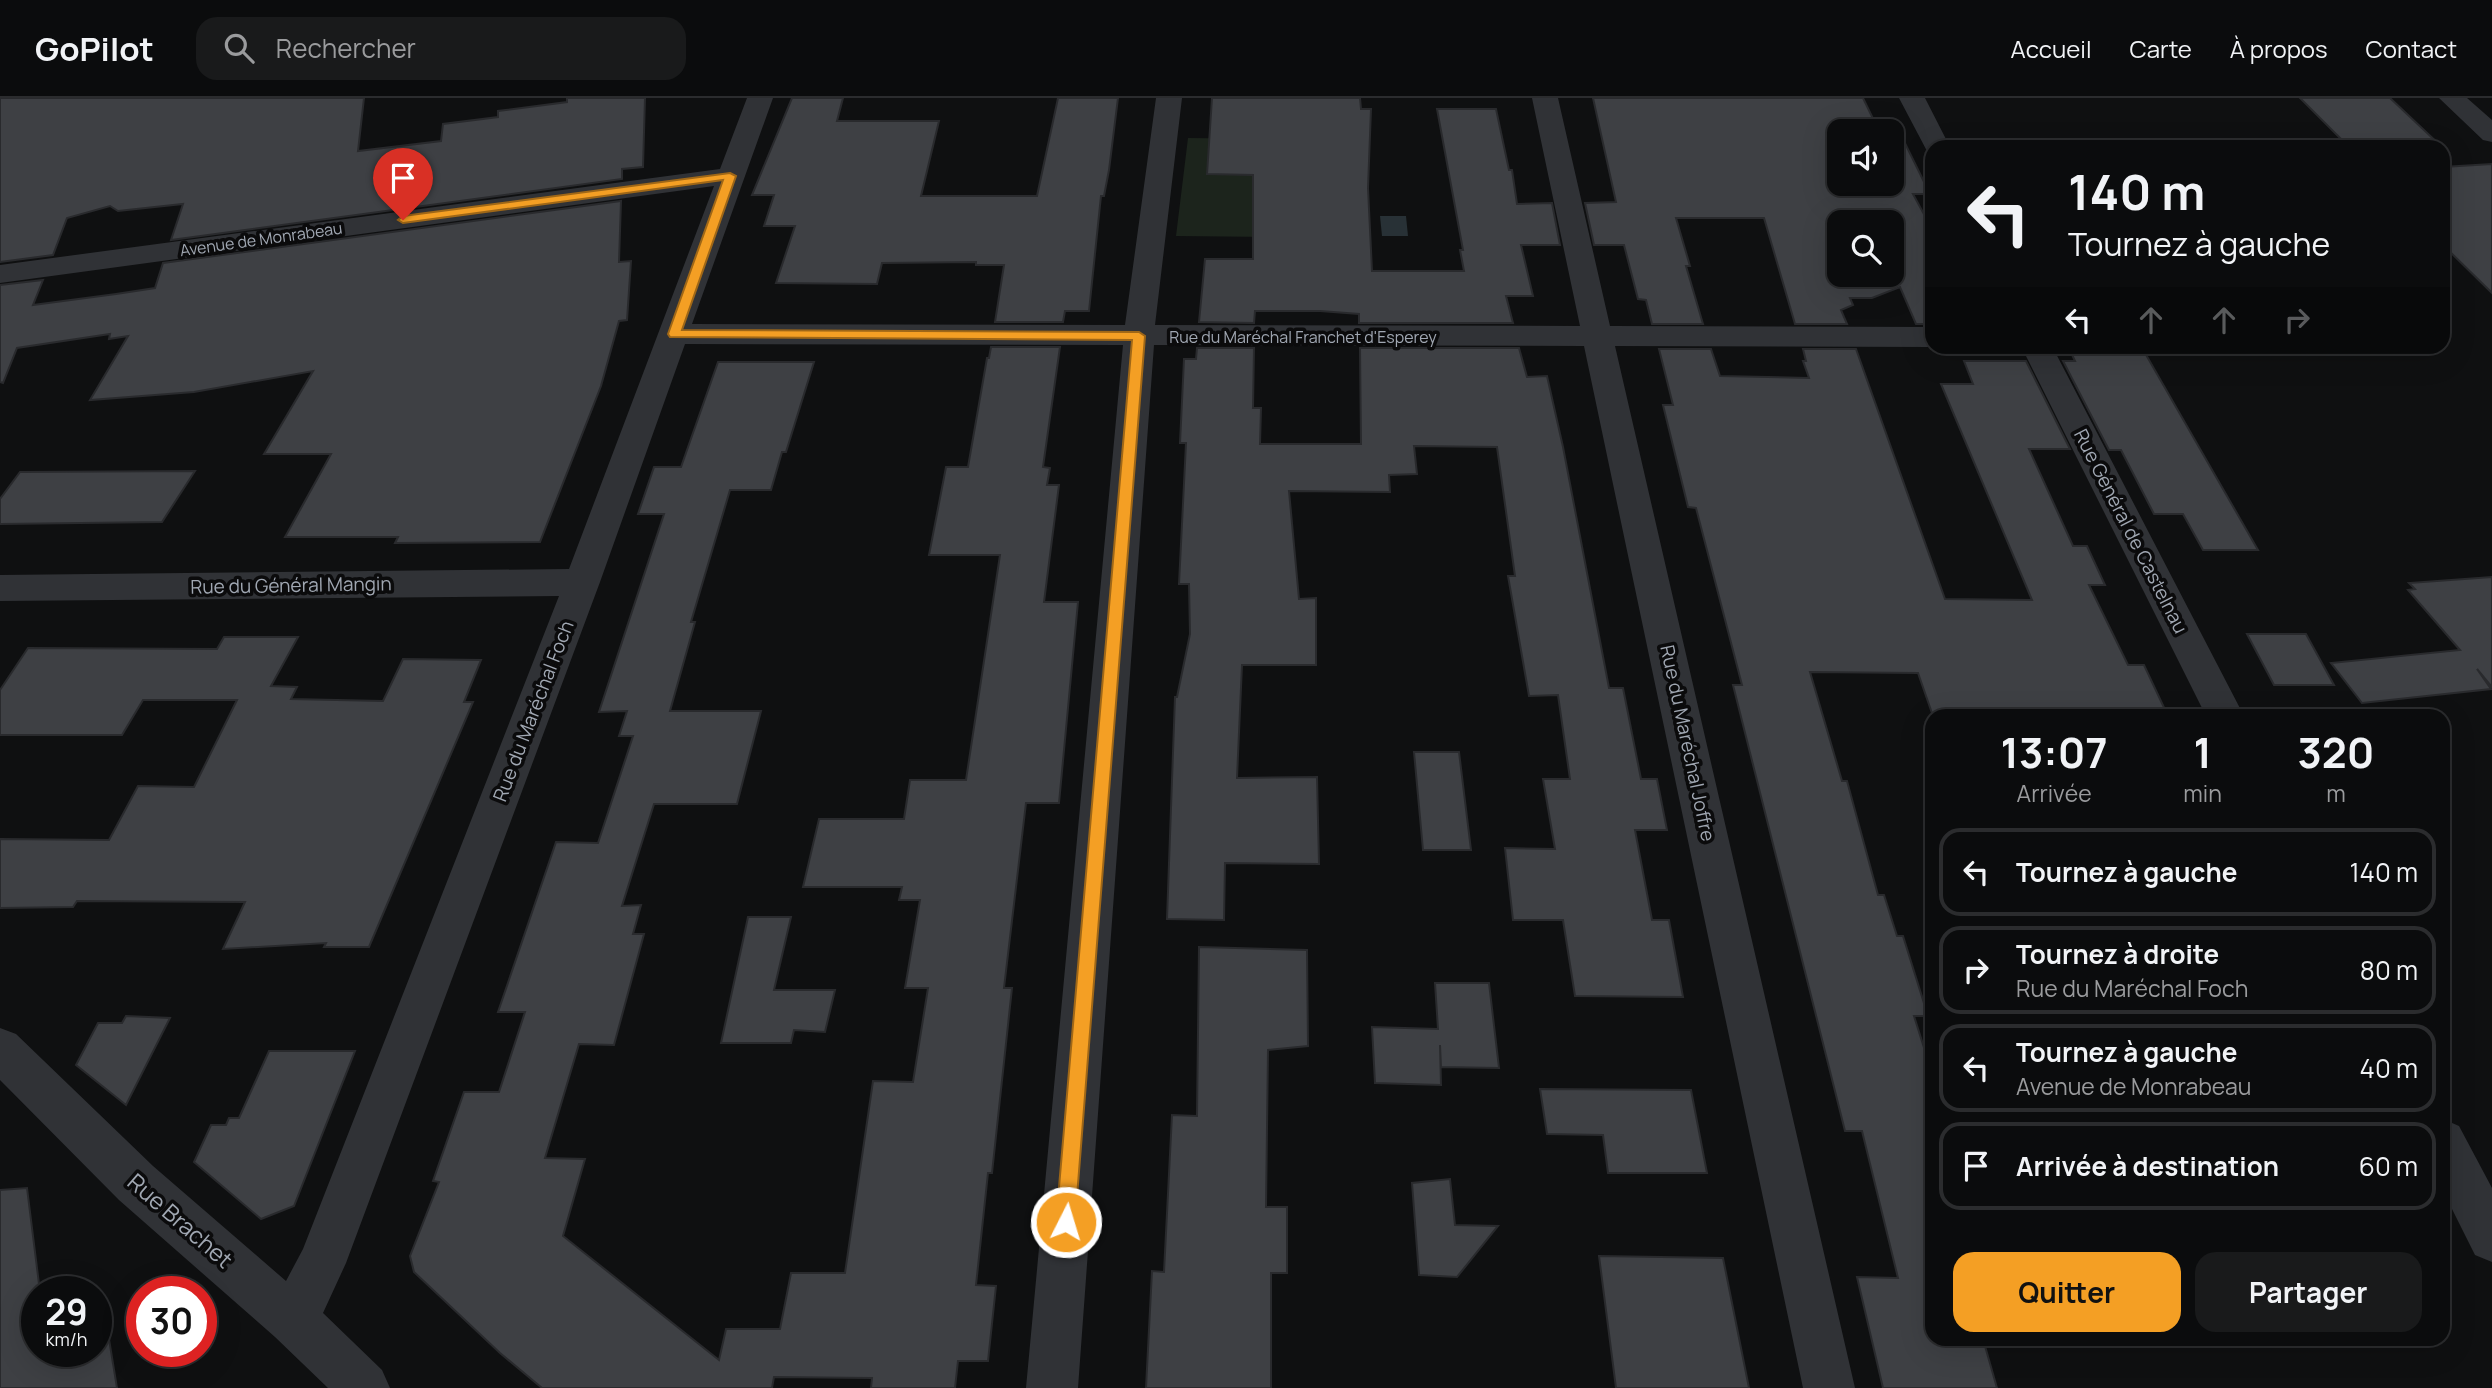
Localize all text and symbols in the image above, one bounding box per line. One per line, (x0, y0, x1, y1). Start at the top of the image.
search box (196, 17, 686, 80)
text: GoPilot (35, 26, 154, 71)
icon: search (220, 29, 258, 67)
text: Rechercher (276, 30, 416, 66)
text: Accueil (2011, 32, 2091, 65)
text: Carte (2129, 32, 2192, 65)
text: À propos (2230, 32, 2328, 65)
text: Contact (2366, 32, 2457, 65)
map controls (1827, 119, 1904, 287)
button: sound (1827, 119, 1904, 196)
pin (373, 148, 433, 220)
text: 140 m (2068, 158, 2205, 225)
icon: arrive (384, 159, 422, 197)
icon: left (1953, 168, 2044, 259)
button: search (1827, 210, 1904, 287)
street label: Avenue de Monrabeau (178, 217, 344, 261)
text: Tournez à gauche (2068, 222, 2330, 266)
icon: left (2059, 301, 2097, 339)
icon: ahead (2132, 301, 2170, 339)
icon: ahead (2205, 301, 2243, 339)
icon: right (2278, 301, 2316, 339)
street label: Rue du Maréchal Franchet d'Esperey (1169, 326, 1437, 348)
street label: Rue Général de Castelnau (2068, 424, 2194, 638)
street label: Rue du Général Mangin (190, 570, 392, 600)
street label: Rue du Maréchal Foch (486, 617, 580, 805)
street label: Rue du Maréchal Joffre (1654, 642, 1722, 844)
text: 13:07 (2001, 723, 2108, 781)
text: 1 (2193, 723, 2212, 781)
text: 320 (2297, 723, 2374, 781)
text: Arrivée (2017, 777, 2092, 809)
text: min (2183, 777, 2222, 809)
text: m (2326, 777, 2346, 809)
icon: left (1957, 853, 1995, 891)
text: Tournez à gauche (2016, 854, 2237, 890)
text: 140 m (2349, 854, 2418, 890)
text: Tournez à droite (2016, 936, 2219, 972)
icon: right (1957, 951, 1995, 989)
text: 80 m (2360, 952, 2418, 988)
text: Rue du Maréchal Foch (2016, 972, 2248, 1004)
text: Tournez à gauche (2016, 1034, 2237, 1070)
icon: left (1957, 1049, 1995, 1087)
text: 40 m (2360, 1050, 2418, 1086)
text: Avenue de Monrabeau (2016, 1070, 2251, 1102)
icon: arrive (1957, 1147, 1995, 1185)
text: Arrivée à destination (2016, 1148, 2279, 1184)
text: 60 m (2359, 1148, 2418, 1184)
street label: Rue Brachet (121, 1166, 240, 1275)
position arrow (1029, 1185, 1103, 1259)
button: Quitter (1953, 1252, 2181, 1332)
button: Partager (2195, 1252, 2422, 1332)
speed limit sign: 30 (126, 1276, 217, 1367)
text: 29 (45, 1288, 88, 1336)
text: km/h (46, 1327, 87, 1351)

